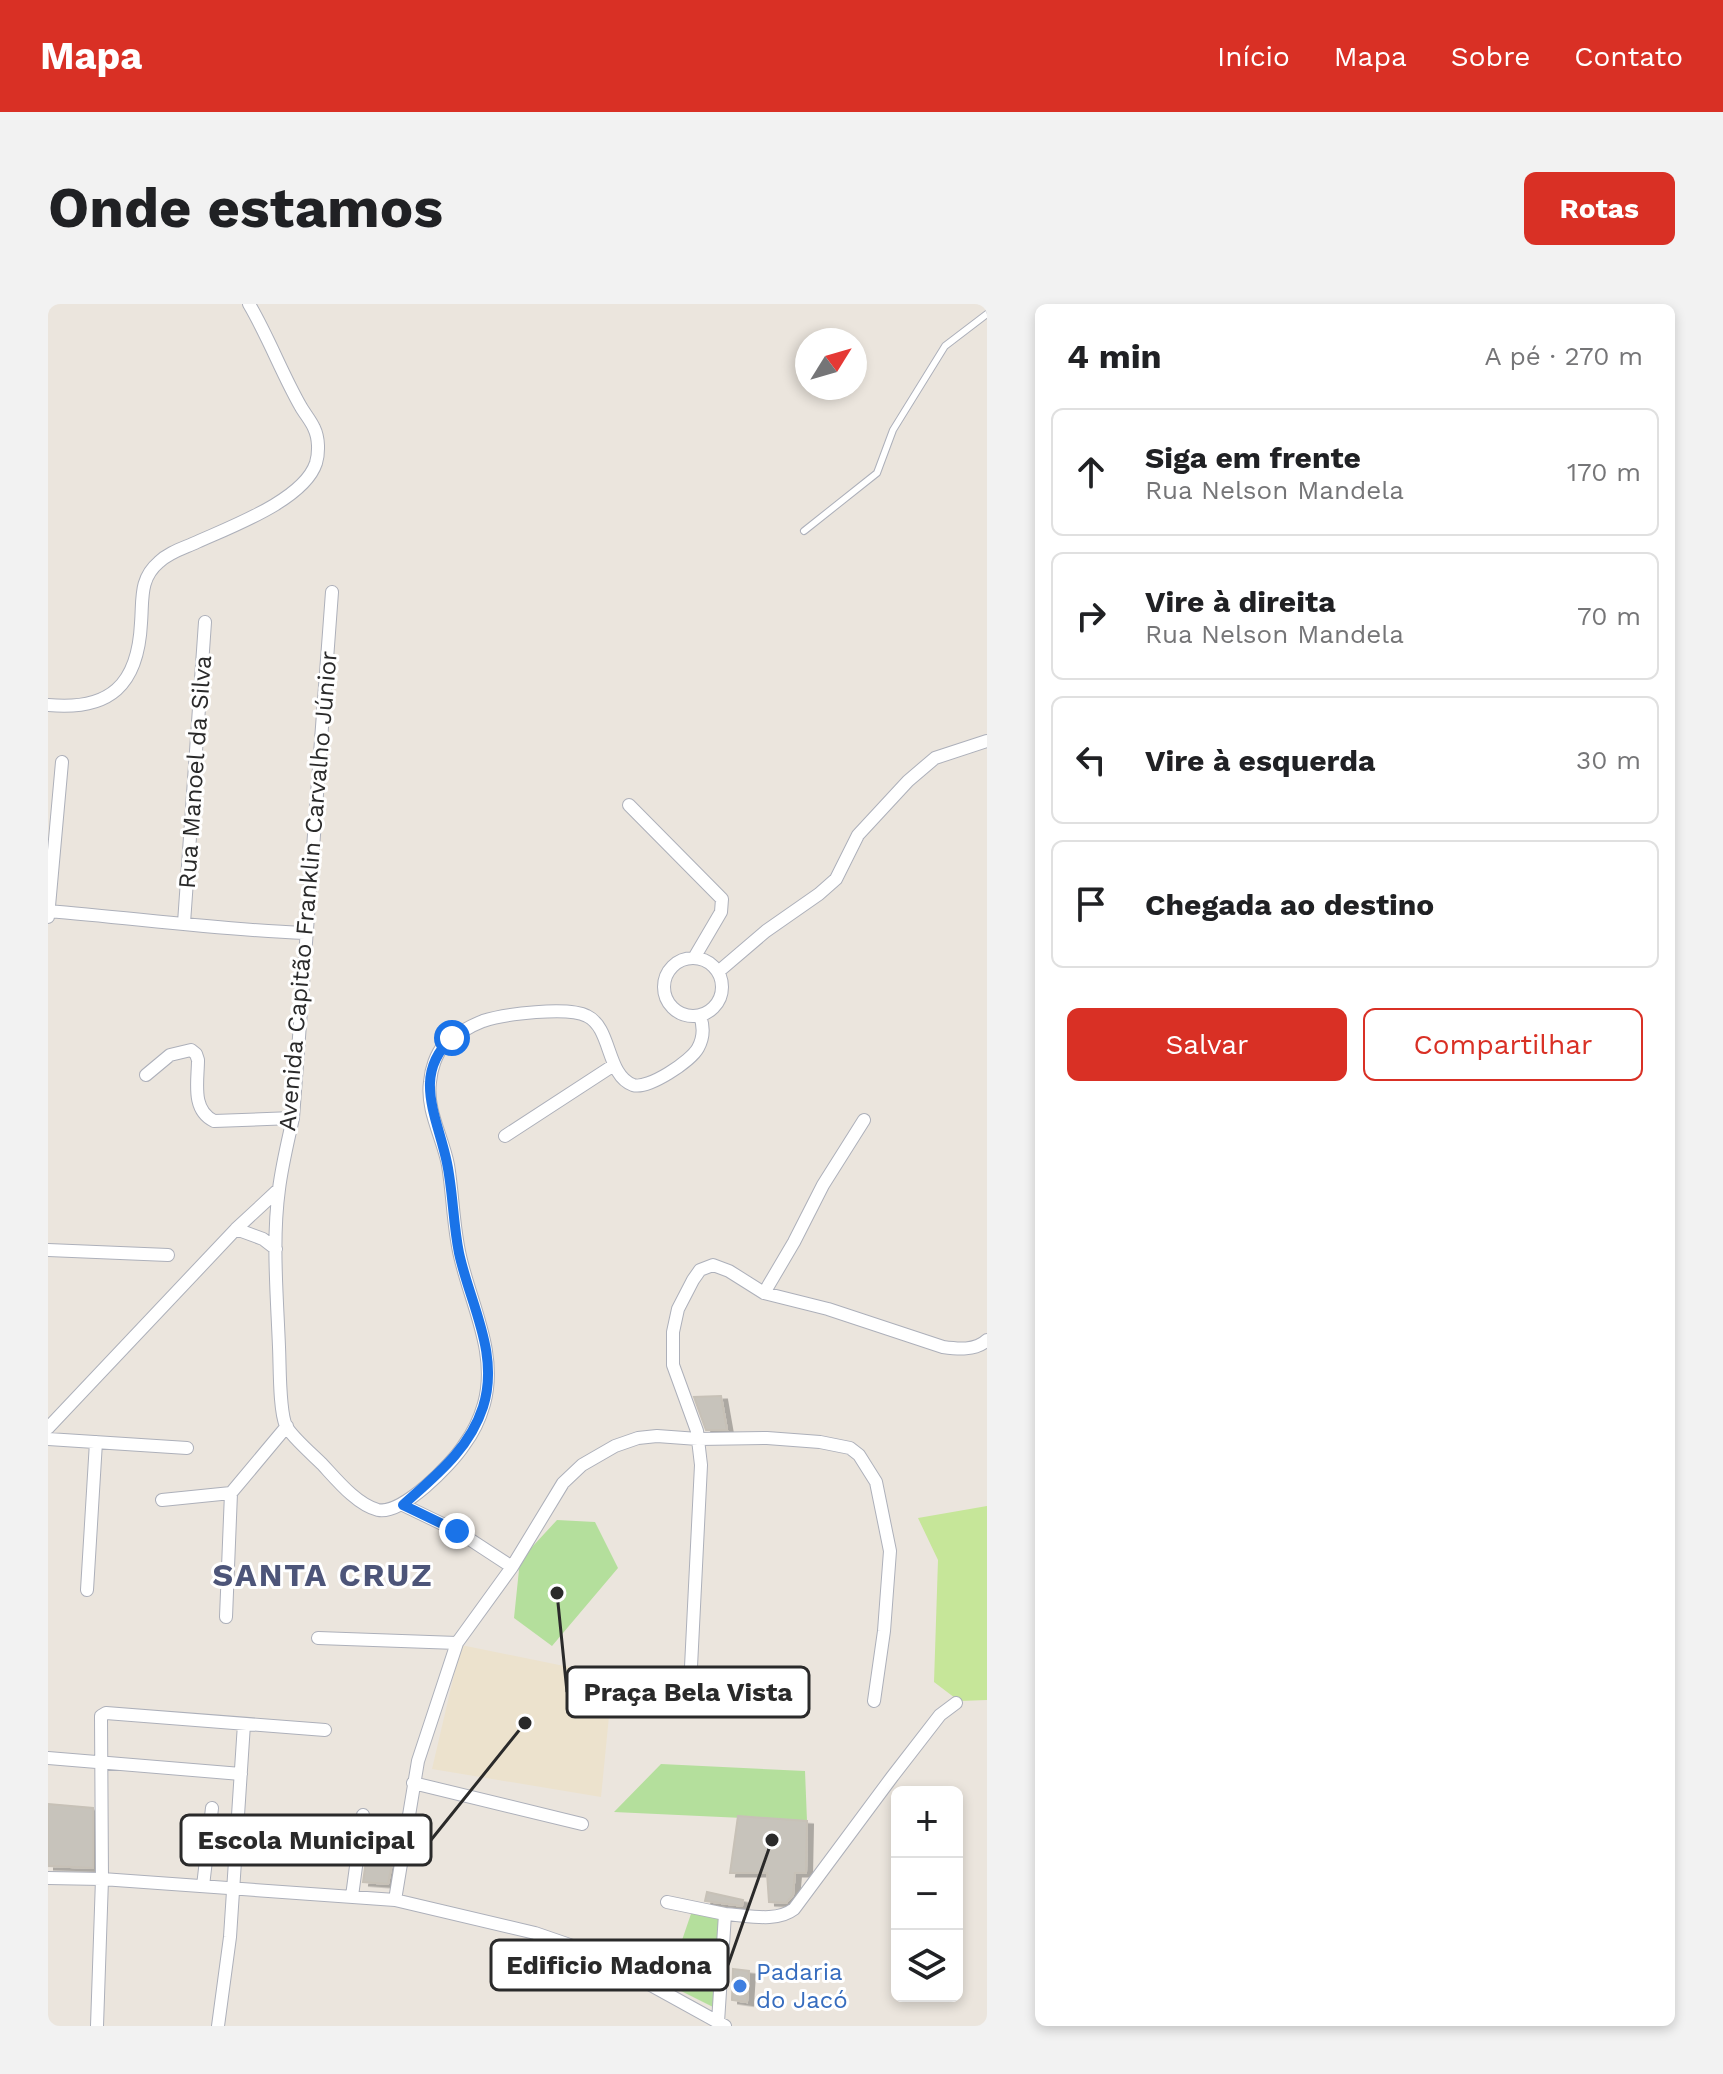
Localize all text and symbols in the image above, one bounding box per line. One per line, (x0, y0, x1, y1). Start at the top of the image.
text: Mapa (40, 34, 142, 78)
text: Início (1217, 40, 1290, 73)
text: Mapa (1334, 40, 1407, 73)
text: Sobre (1451, 40, 1530, 73)
text: Contato (1574, 40, 1683, 73)
button: Rotas (1524, 172, 1675, 245)
text: Onde estamos (48, 175, 443, 241)
north arrow (795, 328, 867, 400)
text: 4 min (1067, 336, 1162, 376)
text: A pé · 270 m (1485, 341, 1643, 371)
text: Siga em frente (1145, 440, 1361, 475)
icon: ahead (1069, 450, 1113, 494)
text: 170 m (1567, 457, 1641, 487)
text: Rua Nelson Mandela (1145, 475, 1404, 505)
text: Vire à direita (1145, 584, 1336, 619)
icon: right (1069, 594, 1113, 638)
text: 70 m (1577, 601, 1641, 631)
text: Rua Nelson Mandela (1145, 619, 1404, 649)
street label: Avenida Capitão Franklin Carvalho Júnior (273, 650, 343, 1132)
street label: Rua Manoel da Silva (173, 654, 217, 890)
icon: left (1069, 738, 1113, 782)
text: Vire à esquerda (1145, 743, 1375, 778)
text: 30 m (1576, 745, 1641, 775)
icon: arrive (1069, 882, 1113, 926)
text: Chegada ao destino (1145, 887, 1434, 922)
button: Salvar (1067, 1008, 1347, 1081)
button: Compartilhar (1363, 1008, 1643, 1081)
route start (434, 1020, 470, 1056)
route end (439, 1513, 475, 1549)
district label: SANTA CRUZ (212, 1556, 434, 1594)
callout: Praça Bela Vista (567, 1667, 809, 1717)
text: Praça Bela Vista (583, 1677, 793, 1707)
map controls (891, 1786, 963, 2002)
button: + (891, 1786, 963, 1858)
callout: Escola Municipal (181, 1815, 431, 1865)
text: Escola Municipal (198, 1825, 415, 1855)
button: − (891, 1858, 963, 1930)
button: layers (891, 1930, 963, 2002)
callout: Edificio Madona (491, 1940, 728, 1990)
text: Edificio Madona (506, 1950, 712, 1980)
place label: Padaria do Jacó (756, 1958, 848, 2014)
marker: Padaria do Jacó (731, 1977, 749, 1995)

